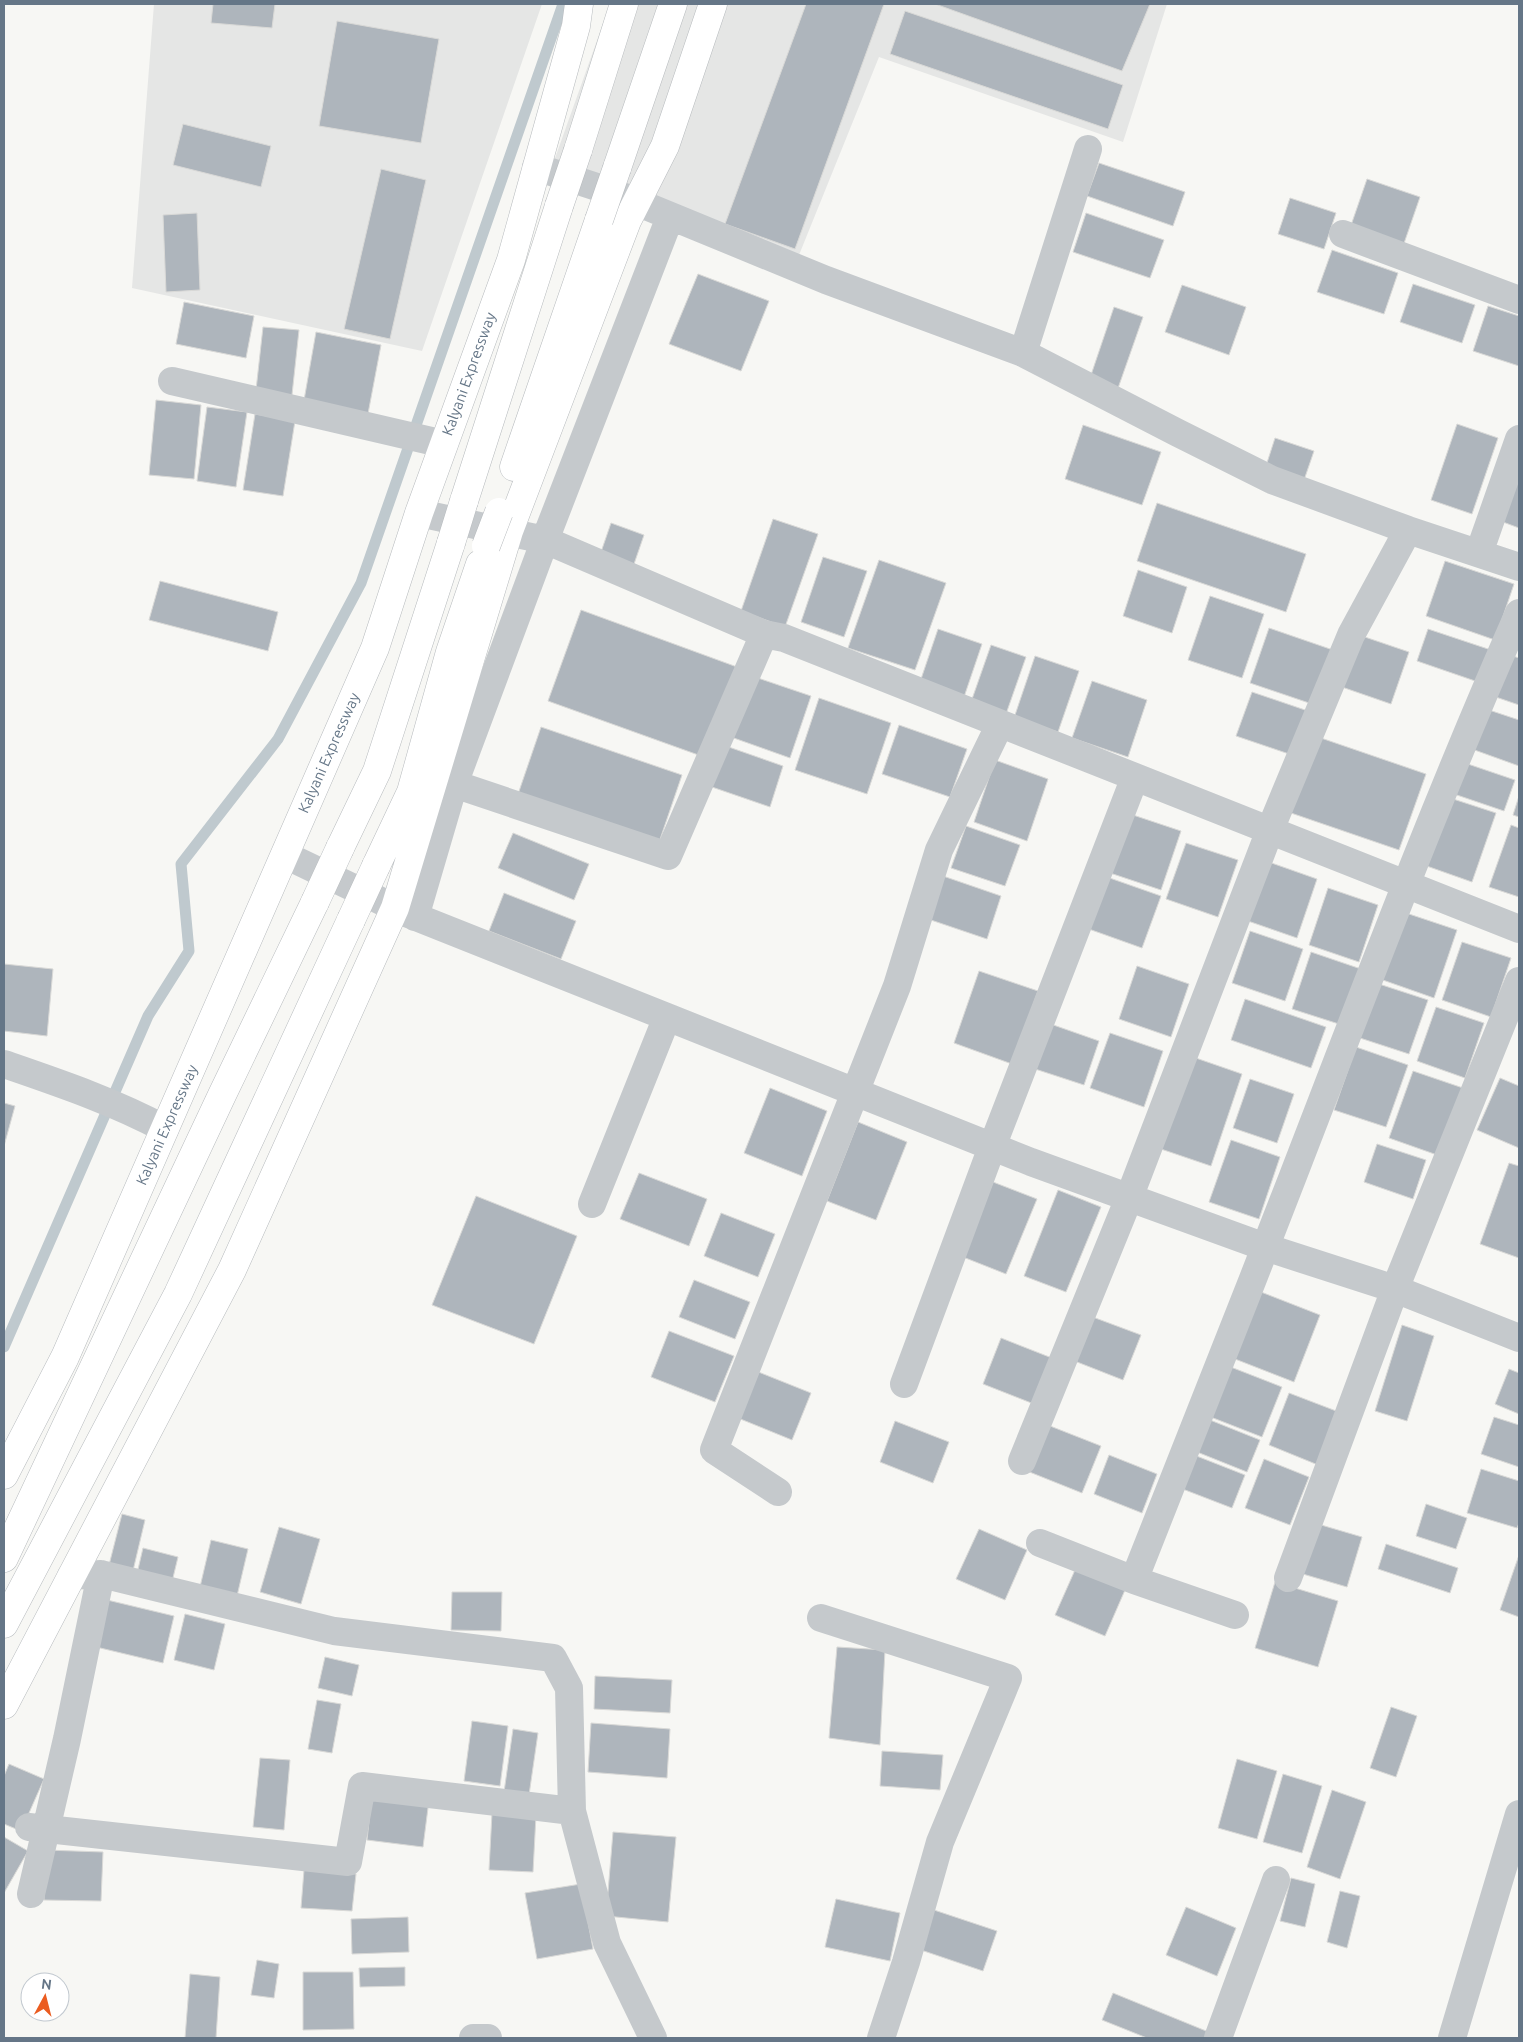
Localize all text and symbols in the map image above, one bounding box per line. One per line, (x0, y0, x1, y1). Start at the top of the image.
street label: Kalyani Expressway (438, 310, 499, 438)
street label: Kalyani Expressway (294, 690, 363, 816)
street label: Kalyani Expressway (132, 1062, 201, 1188)
north arrow (20, 1972, 70, 2022)
text: N (40, 1976, 53, 1993)

